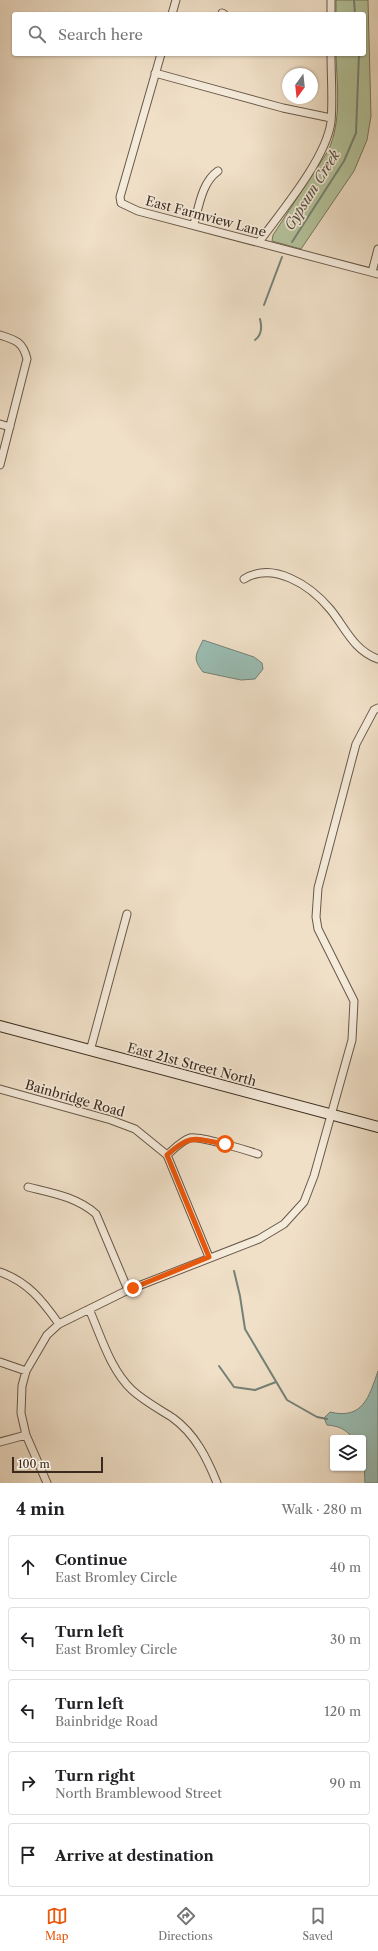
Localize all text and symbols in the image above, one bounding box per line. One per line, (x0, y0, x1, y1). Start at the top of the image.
search box (12, 12, 366, 56)
icon: search (26, 23, 48, 45)
text: Search here (58, 25, 143, 44)
north arrow (282, 68, 318, 104)
water label: Gypsum Creek (280, 146, 344, 233)
street label: East Farmview Lane (144, 192, 268, 240)
street label: East 21st Street North (126, 1039, 258, 1089)
street label: Bainbridge Road (23, 1076, 127, 1120)
route start (216, 1135, 234, 1153)
route end (124, 1279, 142, 1297)
map controls (330, 1435, 366, 1471)
button: layers (330, 1435, 366, 1471)
scale bar (12, 1455, 103, 1474)
text: 100 m (18, 1457, 50, 1471)
text: 4 min (16, 1499, 65, 1519)
text: Walk · 280 m (281, 1501, 362, 1517)
text: Continue (55, 1550, 127, 1569)
icon: ahead (17, 1556, 39, 1578)
text: 40 m (330, 1559, 361, 1575)
text: East Bromley Circle (55, 1569, 177, 1585)
text: Turn left (55, 1622, 124, 1641)
icon: left (17, 1628, 39, 1650)
text: 30 m (330, 1631, 361, 1647)
text: East Bromley Circle (55, 1641, 177, 1657)
text: Turn left (55, 1694, 124, 1713)
icon: left (17, 1700, 39, 1722)
text: 120 m (324, 1703, 361, 1719)
text: Bainbridge Road (55, 1713, 158, 1729)
text: Turn right (55, 1766, 135, 1785)
icon: right (17, 1772, 39, 1794)
text: 90 m (330, 1775, 361, 1791)
text: North Bramblewood Street (55, 1785, 222, 1801)
icon: arrive (17, 1844, 39, 1866)
text: Arrive at destination (55, 1846, 214, 1865)
tab: Map (45, 1905, 69, 1943)
tab: Directions (158, 1905, 213, 1943)
tab: Saved (303, 1905, 333, 1943)

